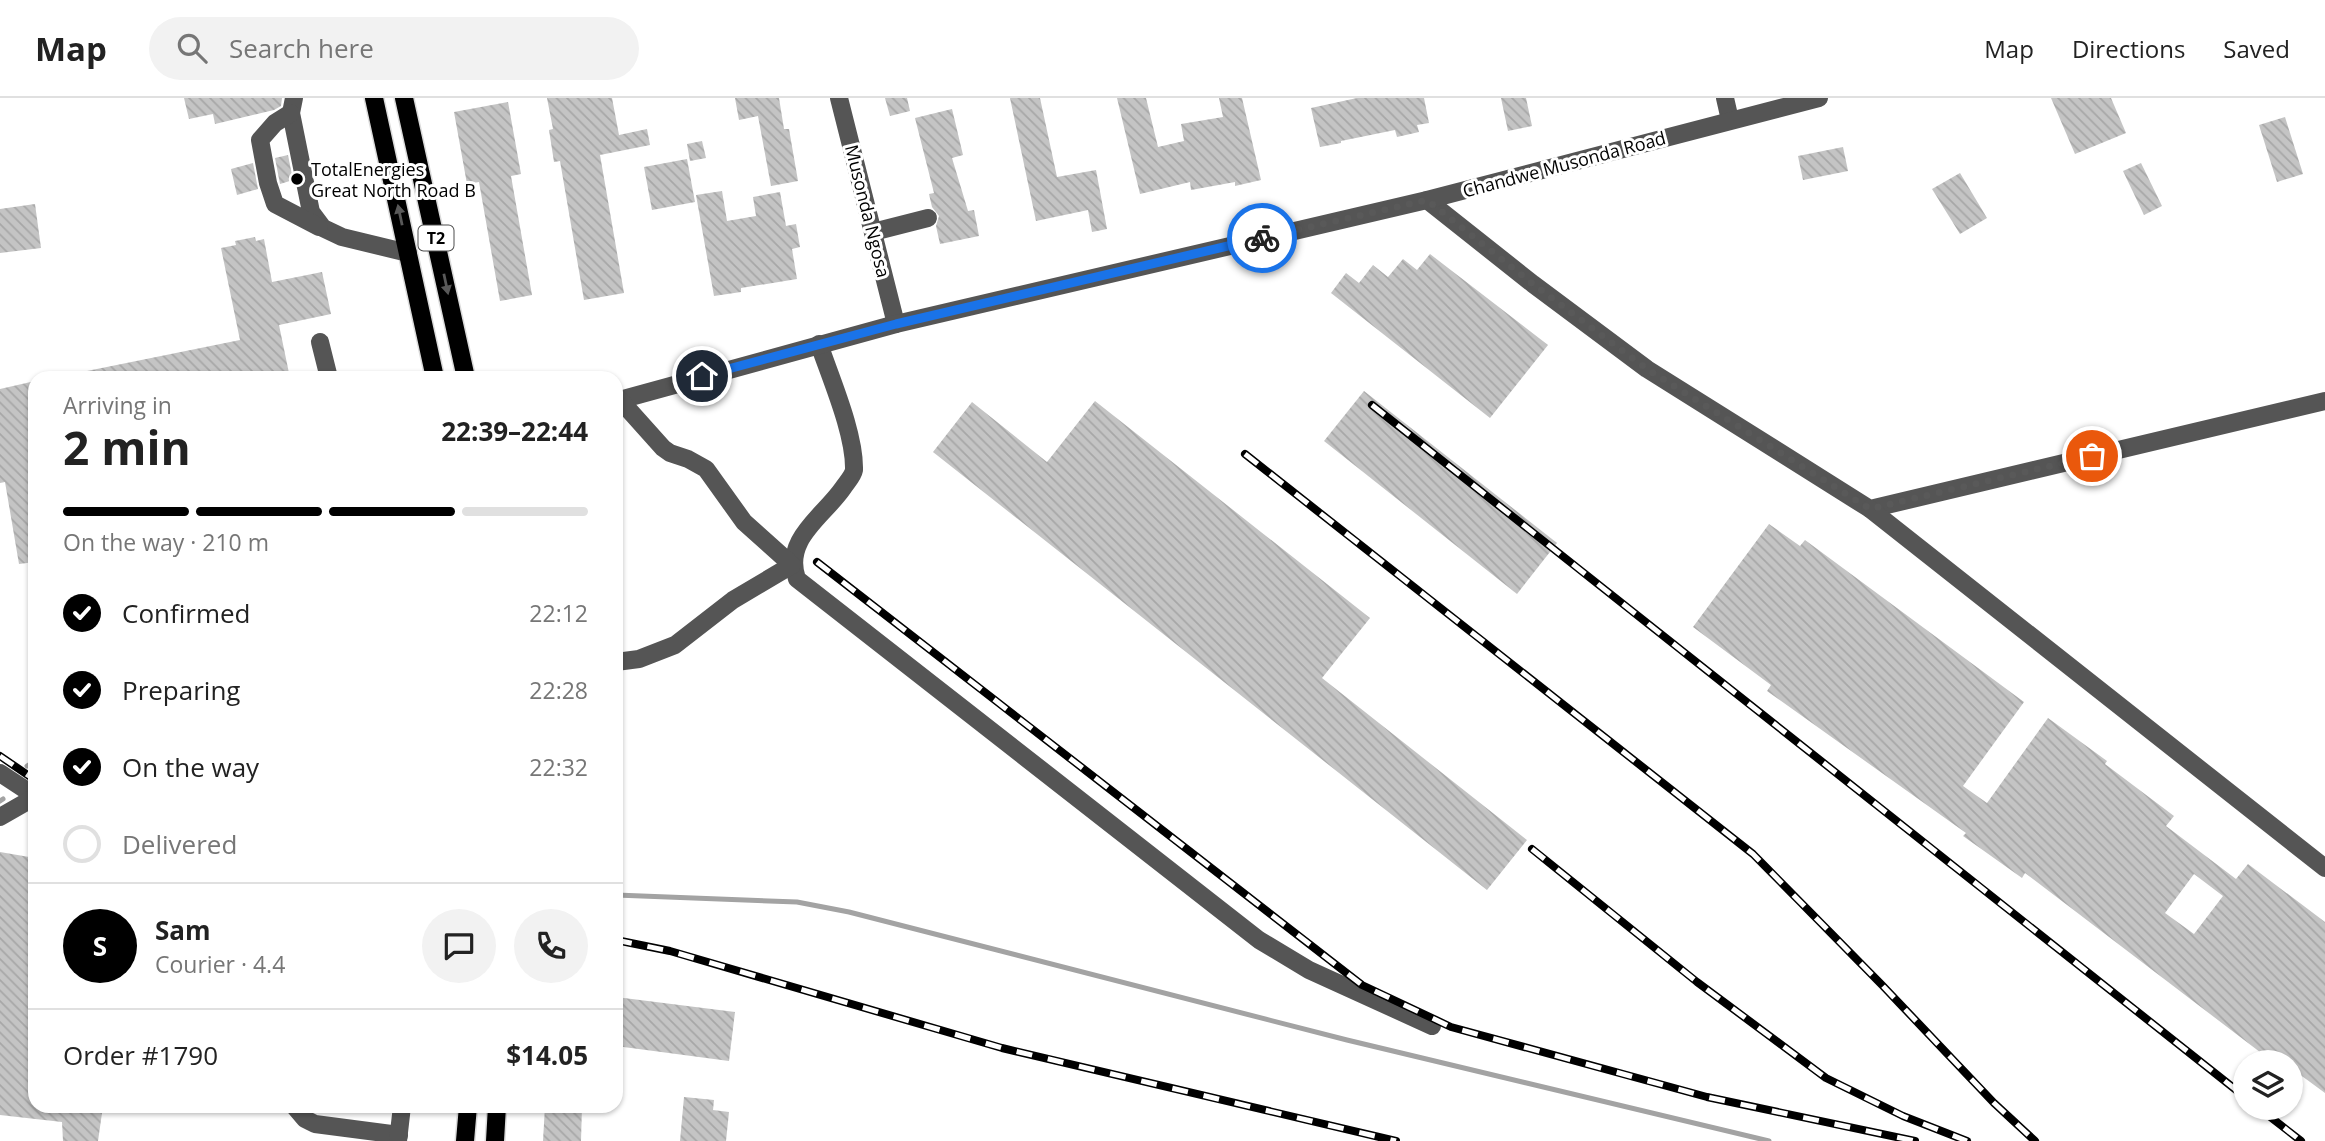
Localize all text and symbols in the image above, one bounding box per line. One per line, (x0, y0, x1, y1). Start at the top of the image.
search box (149, 17, 639, 80)
text: Map (35, 26, 107, 71)
icon: search (173, 29, 211, 67)
text: Search here (229, 30, 374, 66)
text: Map (1984, 32, 2034, 65)
text: Directions (2072, 32, 2185, 65)
text: Saved (2223, 32, 2290, 65)
street label: Chandwe Musonda Road (1460, 125, 1668, 203)
street label: Musonda Ngosa (840, 142, 896, 280)
place label: TotalEnergies Great North Road B (311, 157, 476, 202)
marker: TotalEnergies Great North Road B (289, 171, 305, 187)
courier (1227, 203, 1297, 273)
one-way arrow (394, 204, 405, 226)
icon: bike (1243, 219, 1281, 257)
road number: T2 (418, 226, 453, 250)
one-way arrow (440, 273, 451, 295)
pin (672, 346, 732, 406)
icon: home (683, 357, 721, 395)
text: Arriving in (63, 389, 172, 421)
text: 22:39–22:44 (441, 413, 588, 449)
text: 2 min (63, 416, 191, 478)
pin (2062, 426, 2122, 486)
icon: bag (2073, 437, 2111, 475)
text: On the way · 210 m (63, 526, 269, 558)
icon: check (63, 594, 101, 632)
text: Confirmed (122, 595, 250, 631)
text: 22:12 (529, 597, 588, 629)
icon: check (63, 671, 101, 709)
text: Preparing (122, 672, 240, 708)
text: 22:28 (529, 674, 588, 706)
icon: check (63, 748, 101, 786)
text: On the way (122, 749, 259, 785)
text: 22:32 (529, 751, 588, 783)
text: Delivered (122, 826, 237, 862)
button: chat (422, 909, 496, 983)
button: phone (514, 909, 588, 983)
text: Sam (155, 912, 211, 948)
text: S (93, 928, 107, 964)
text: Courier · 4.4 (155, 948, 285, 980)
text: Order #1790 (63, 1037, 218, 1073)
text: $14.05 (506, 1037, 588, 1073)
map controls (2233, 1050, 2303, 1120)
button: layers (2233, 1050, 2303, 1120)

